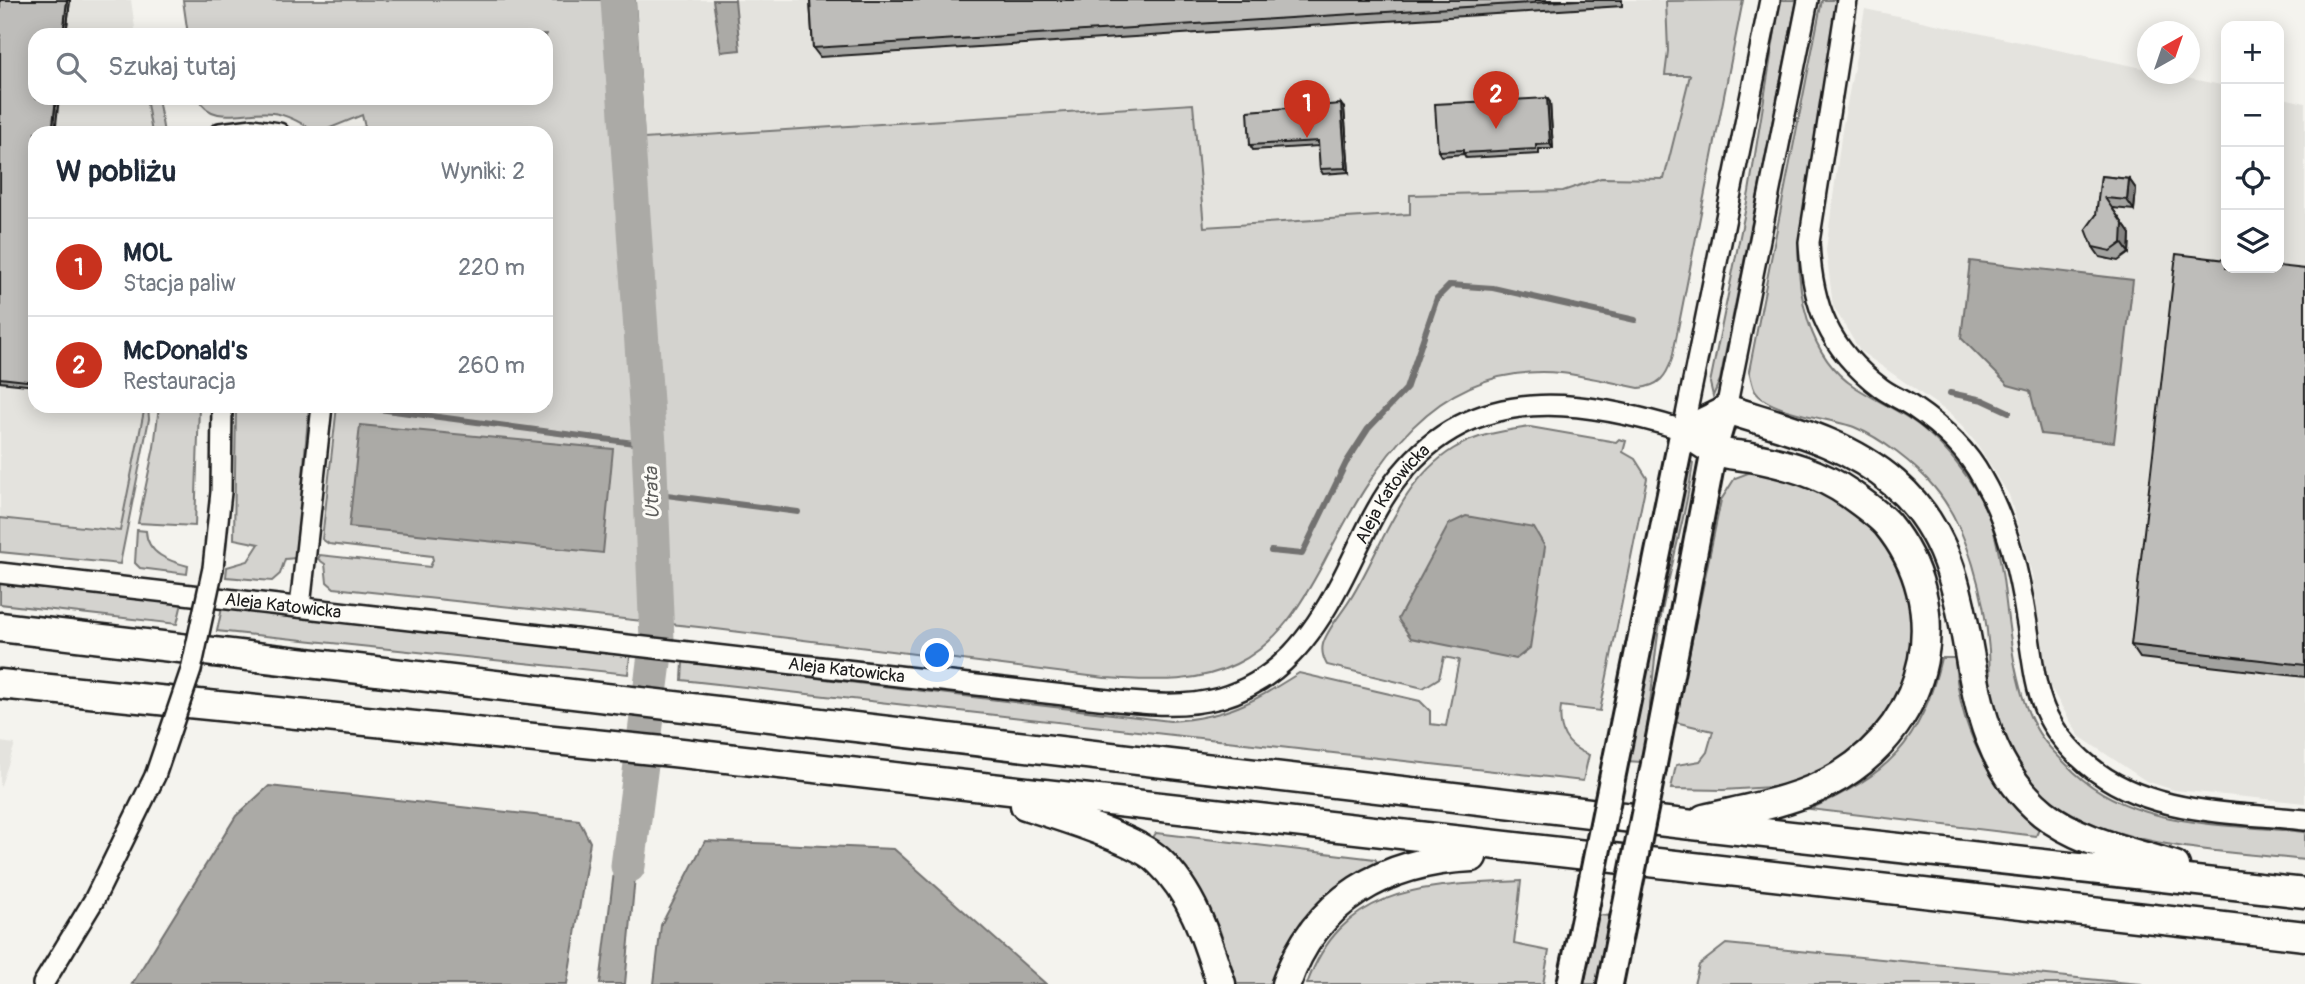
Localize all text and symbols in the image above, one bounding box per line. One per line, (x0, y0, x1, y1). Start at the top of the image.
north arrow (2137, 21, 2200, 84)
map controls (2221, 21, 2284, 273)
button: + (2221, 21, 2284, 84)
search box (28, 28, 553, 105)
icon: search (52, 48, 90, 86)
text: Szukaj tutaj (108, 51, 236, 83)
pin: 2 (1473, 71, 1519, 129)
pin: 1 (1284, 80, 1330, 138)
button: − (2221, 84, 2284, 147)
button: locate (2221, 147, 2284, 210)
text: W pobliżu (56, 153, 176, 190)
text: Wyniki: 2 (441, 157, 525, 186)
button: layers (2221, 210, 2284, 273)
text: MOL (123, 237, 173, 269)
text: 1 (75, 253, 84, 282)
text: 220 m (458, 253, 525, 282)
text: Stacja paliw (123, 269, 236, 298)
text: McDonald's (123, 335, 247, 367)
text: 2 (73, 351, 85, 380)
text: 260 m (458, 351, 525, 380)
text: Restauracja (123, 367, 236, 396)
street label: Aleja Katowicka (1350, 439, 1435, 548)
water label: Utrata (639, 466, 665, 519)
street label: Aleja Katowicka (224, 588, 343, 624)
your location (920, 638, 954, 672)
street label: Aleja Katowicka (787, 652, 906, 689)

